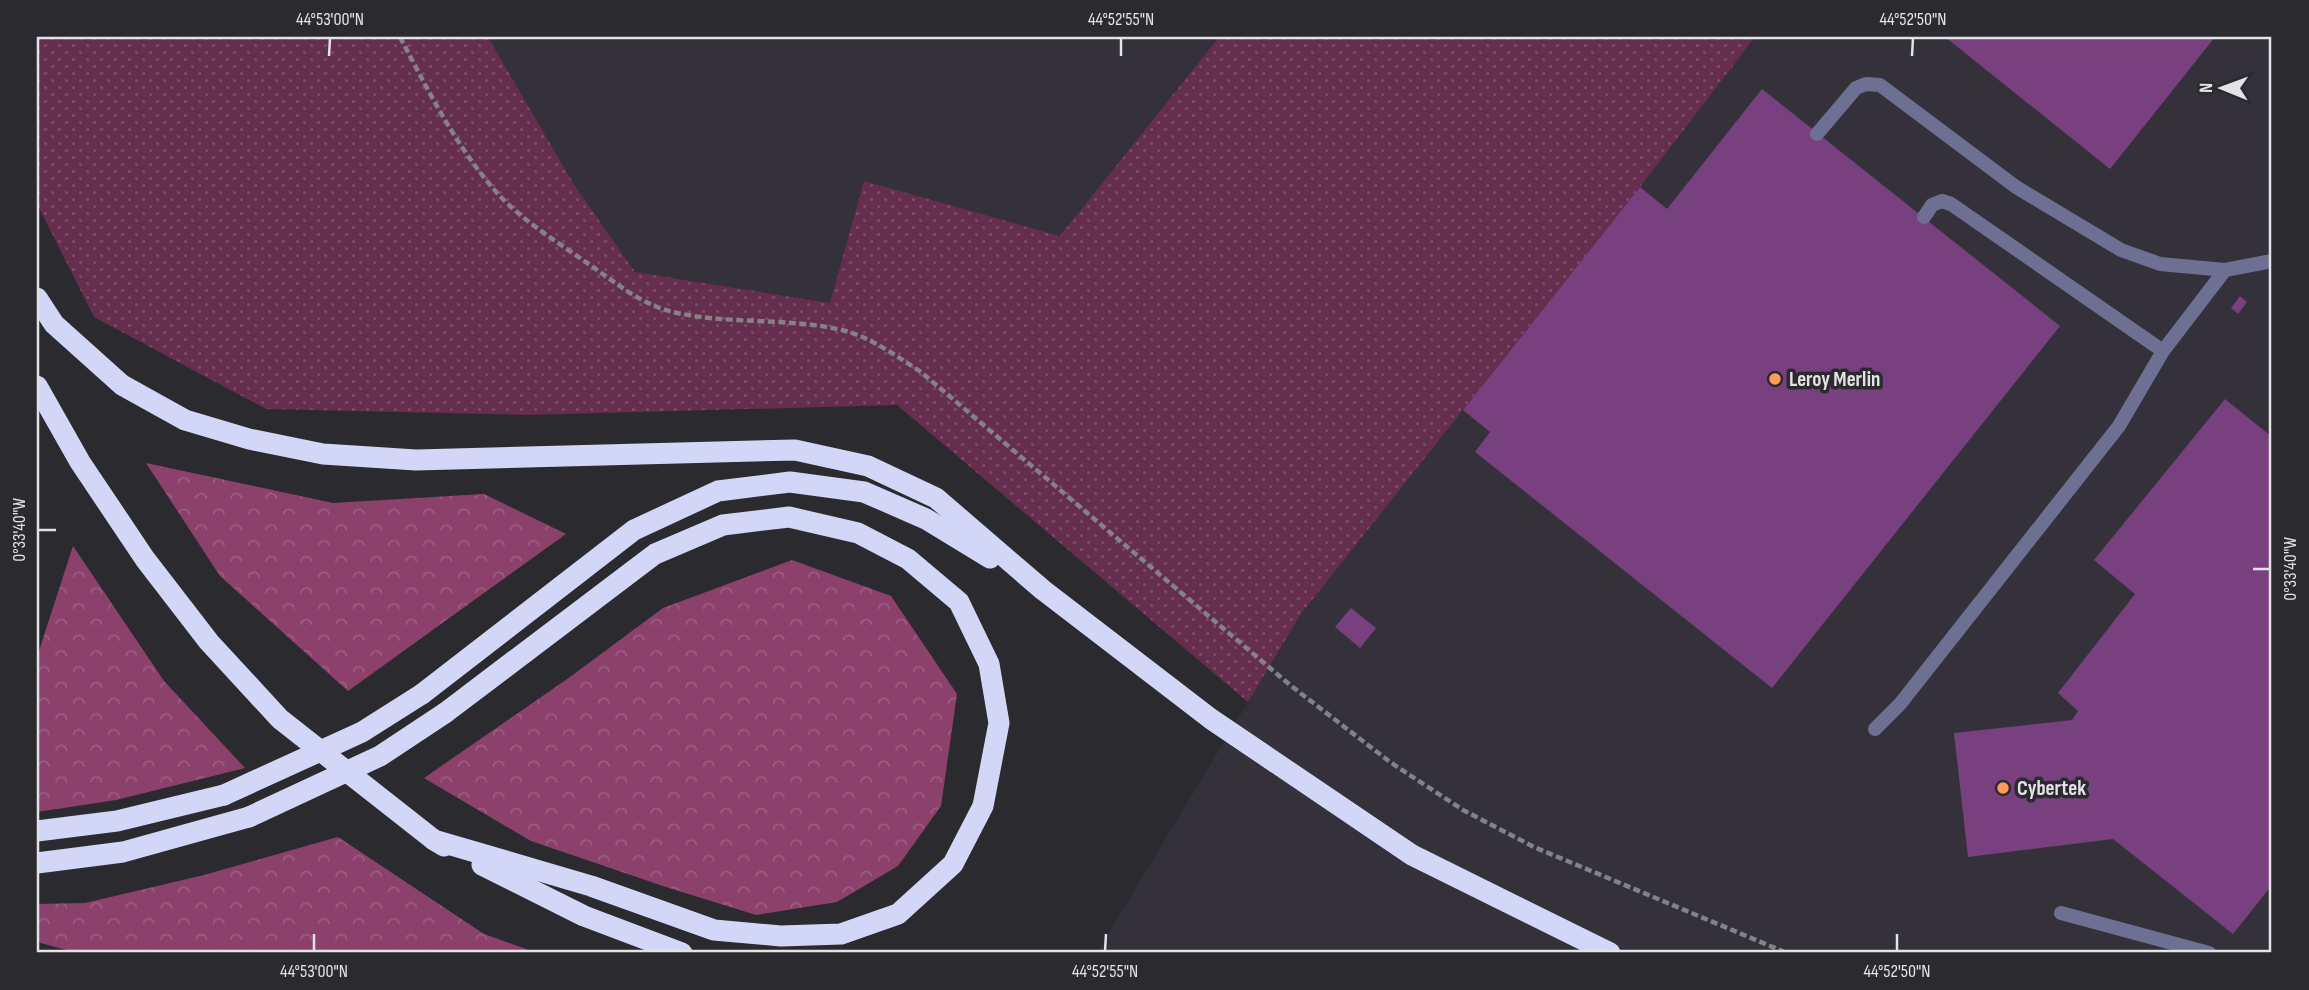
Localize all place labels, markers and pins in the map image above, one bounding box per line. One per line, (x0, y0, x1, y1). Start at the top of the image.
place label: Leroy Merlin (1789, 367, 1880, 392)
marker: Leroy Merlin (1767, 371, 1783, 387)
place label: Cybertek (2017, 776, 2086, 801)
marker: Cybertek (1995, 780, 2011, 796)

